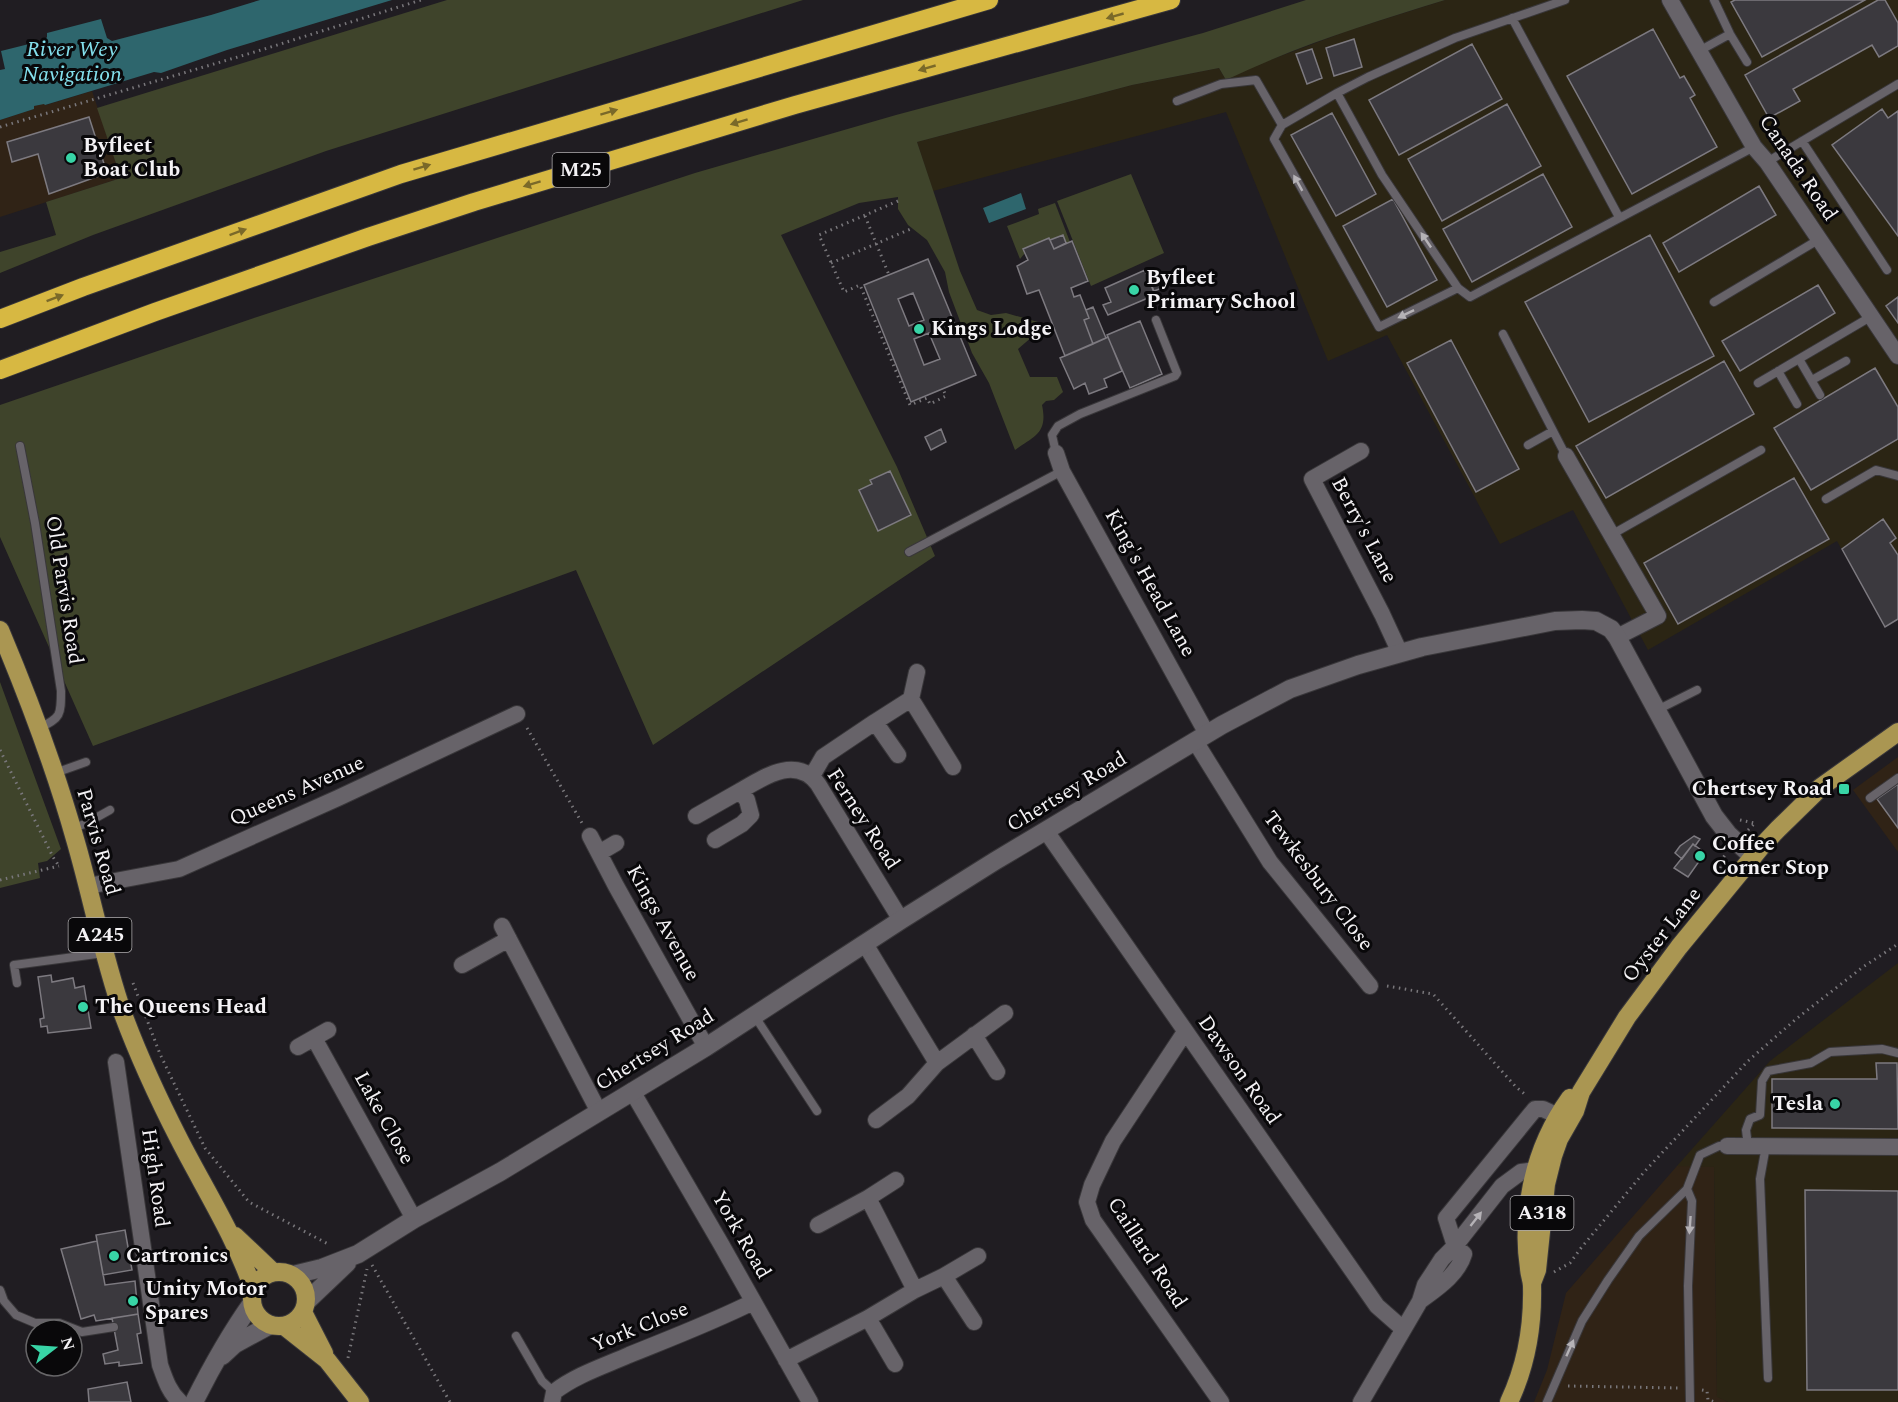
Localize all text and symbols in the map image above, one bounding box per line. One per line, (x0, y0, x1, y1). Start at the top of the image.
one-way arrow (1105, 12, 1123, 21)
water label: River Wey Navigation (22, 33, 122, 91)
one-way arrow (918, 64, 936, 73)
one-way arrow (600, 107, 618, 116)
street label: Canada Road (1750, 108, 1846, 228)
one-way arrow (730, 118, 748, 127)
place label: Byfleet Boat Club (83, 130, 180, 186)
marker: Byfleet Boat Club (64, 151, 78, 165)
road number: M25 (552, 153, 610, 187)
one-way arrow (413, 162, 431, 171)
one-way arrow (1293, 175, 1304, 191)
one-way arrow (523, 180, 541, 190)
one-way arrow (229, 226, 247, 236)
one-way arrow (1420, 232, 1431, 248)
place label: Byfleet Primary School (1146, 262, 1296, 318)
marker: Byfleet Primary School (1127, 283, 1141, 297)
one-way arrow (46, 293, 64, 303)
one-way arrow (1397, 309, 1414, 319)
place label: Kings Lodge (931, 313, 1052, 345)
marker: Kings Lodge (912, 322, 926, 336)
street label: Berry's Lane (1323, 471, 1405, 589)
street label: King's Head Lane (1096, 503, 1204, 663)
street label: Old Parvis Road (36, 513, 92, 667)
street label: Chertsey Road (1001, 743, 1133, 841)
street label: Queens Avenue (224, 747, 370, 835)
street label: Ferney Road (818, 762, 908, 876)
place label: Chertsey Road (1692, 773, 1832, 805)
marker: Chertsey Road (1837, 782, 1851, 796)
street label: Parvis Road (67, 785, 129, 899)
street label: Tewkesbury Close (1254, 804, 1382, 958)
place label: Coffee Corner Stop (1712, 828, 1829, 884)
marker: Coffee Corner Stop (1693, 849, 1707, 863)
street label: Kings Avenue (618, 859, 708, 987)
street label: Oyster Lane (1614, 880, 1710, 990)
road number: A245 (68, 918, 132, 952)
place label: The Queens Head (95, 991, 267, 1023)
marker: The Queens Head (76, 1000, 90, 1014)
street label: Chertsey Road (589, 1001, 721, 1099)
street label: Dawson Road (1189, 1009, 1289, 1131)
street label: Lake Close (345, 1066, 423, 1170)
place label: Tesla (1772, 1088, 1823, 1120)
marker: Tesla (1828, 1097, 1842, 1111)
street label: High Road (132, 1126, 178, 1230)
street label: York Road (703, 1185, 779, 1285)
street label: Caillard Road (1099, 1191, 1195, 1315)
road number: A318 (1510, 1196, 1574, 1230)
one-way arrow (1469, 1212, 1481, 1227)
one-way arrow (1685, 1216, 1695, 1235)
place label: Cartronics (126, 1240, 229, 1272)
marker: Cartronics (107, 1249, 121, 1263)
place label: Unity Motor Spares (145, 1273, 267, 1329)
street label: York Close (587, 1293, 693, 1361)
marker: Unity Motor Spares (126, 1294, 140, 1308)
north arrow (24, 1318, 84, 1378)
text: N (54, 1334, 81, 1354)
one-way arrow (1565, 1339, 1575, 1357)

